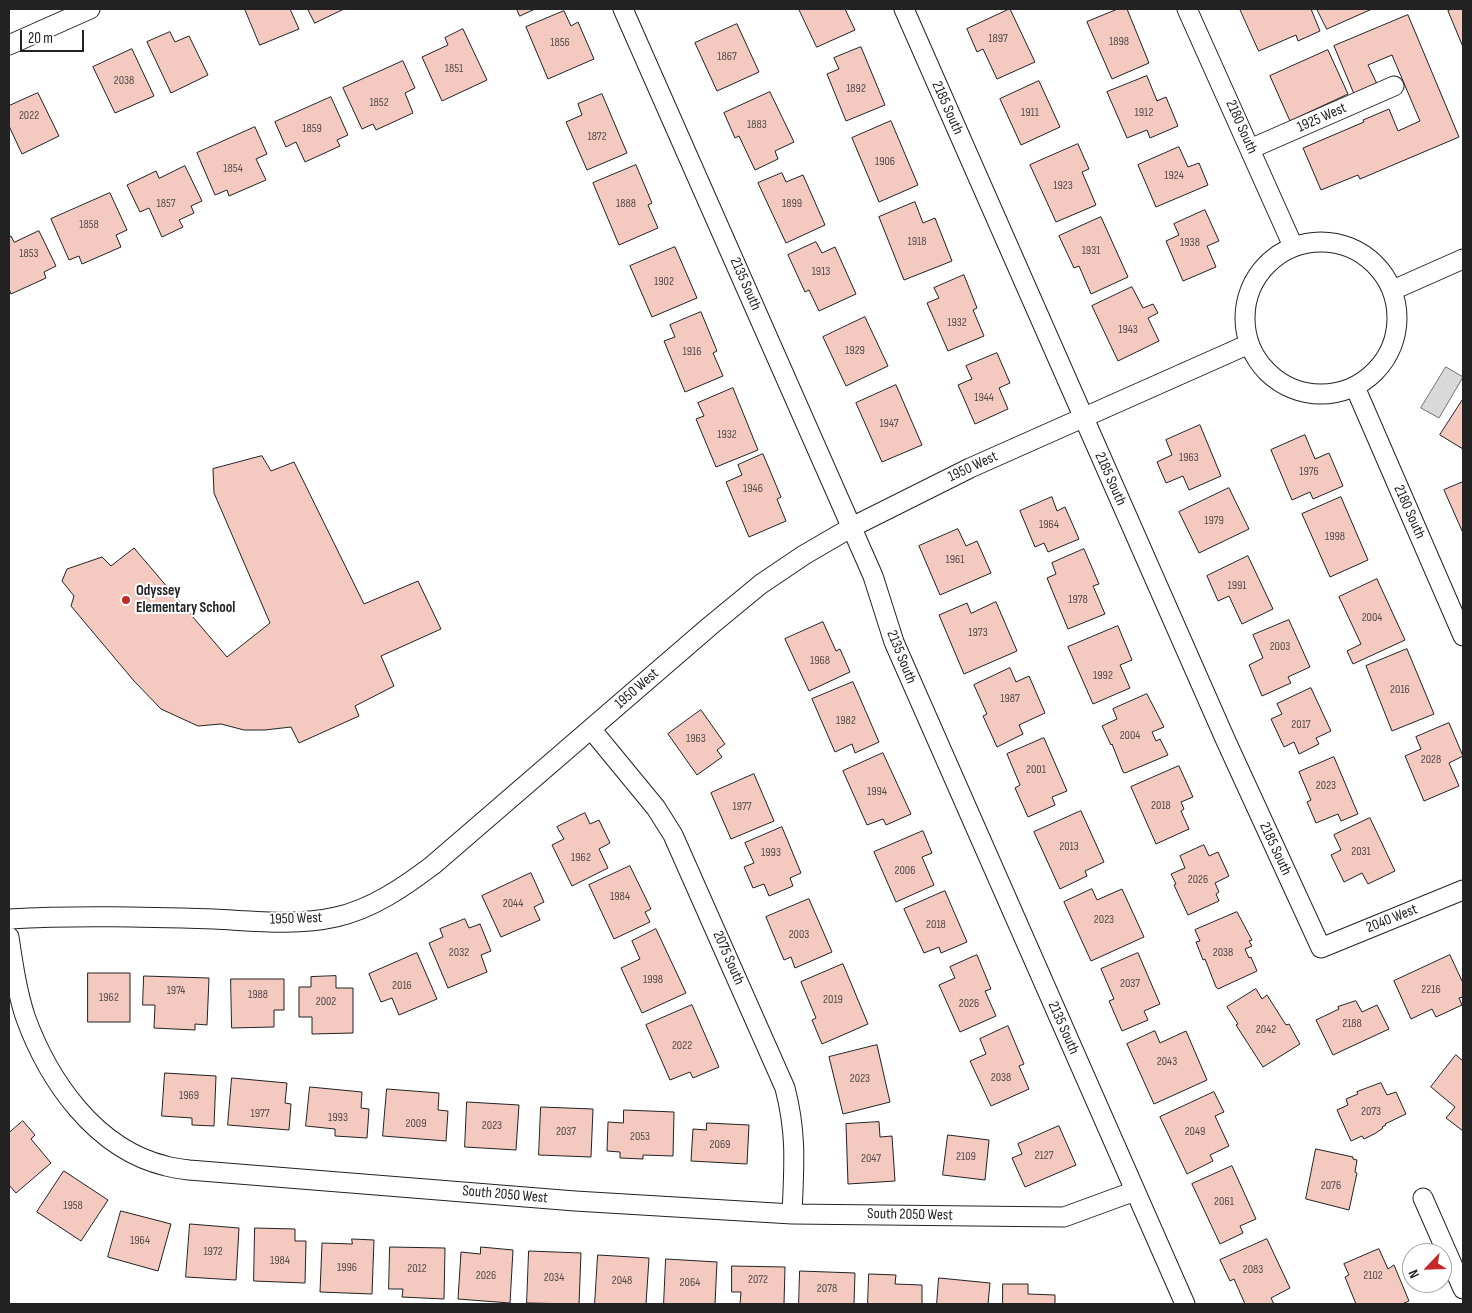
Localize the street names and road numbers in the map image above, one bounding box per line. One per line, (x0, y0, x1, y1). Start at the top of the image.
street label: 2185 South (927, 79, 967, 137)
street label: 2180 South (1221, 97, 1261, 157)
street label: 1925 West (1295, 99, 1349, 137)
street label: 2135 South (725, 255, 765, 313)
street label: 1950 West (945, 448, 1001, 486)
street label: 2185 South (1090, 450, 1130, 508)
street label: 2180 South (1389, 482, 1429, 542)
street label: 2135 South (882, 628, 920, 686)
street label: 1950 West (611, 665, 663, 713)
street label: 2185 South (1255, 820, 1295, 878)
street label: 2040 West (1364, 901, 1420, 937)
street label: 1950 West (269, 909, 323, 929)
street label: 2075 South (708, 928, 748, 988)
street label: 2135 South (1043, 999, 1083, 1057)
street label: South 2050 West (462, 1182, 548, 1208)
street label: South 2050 West (867, 1205, 953, 1225)

